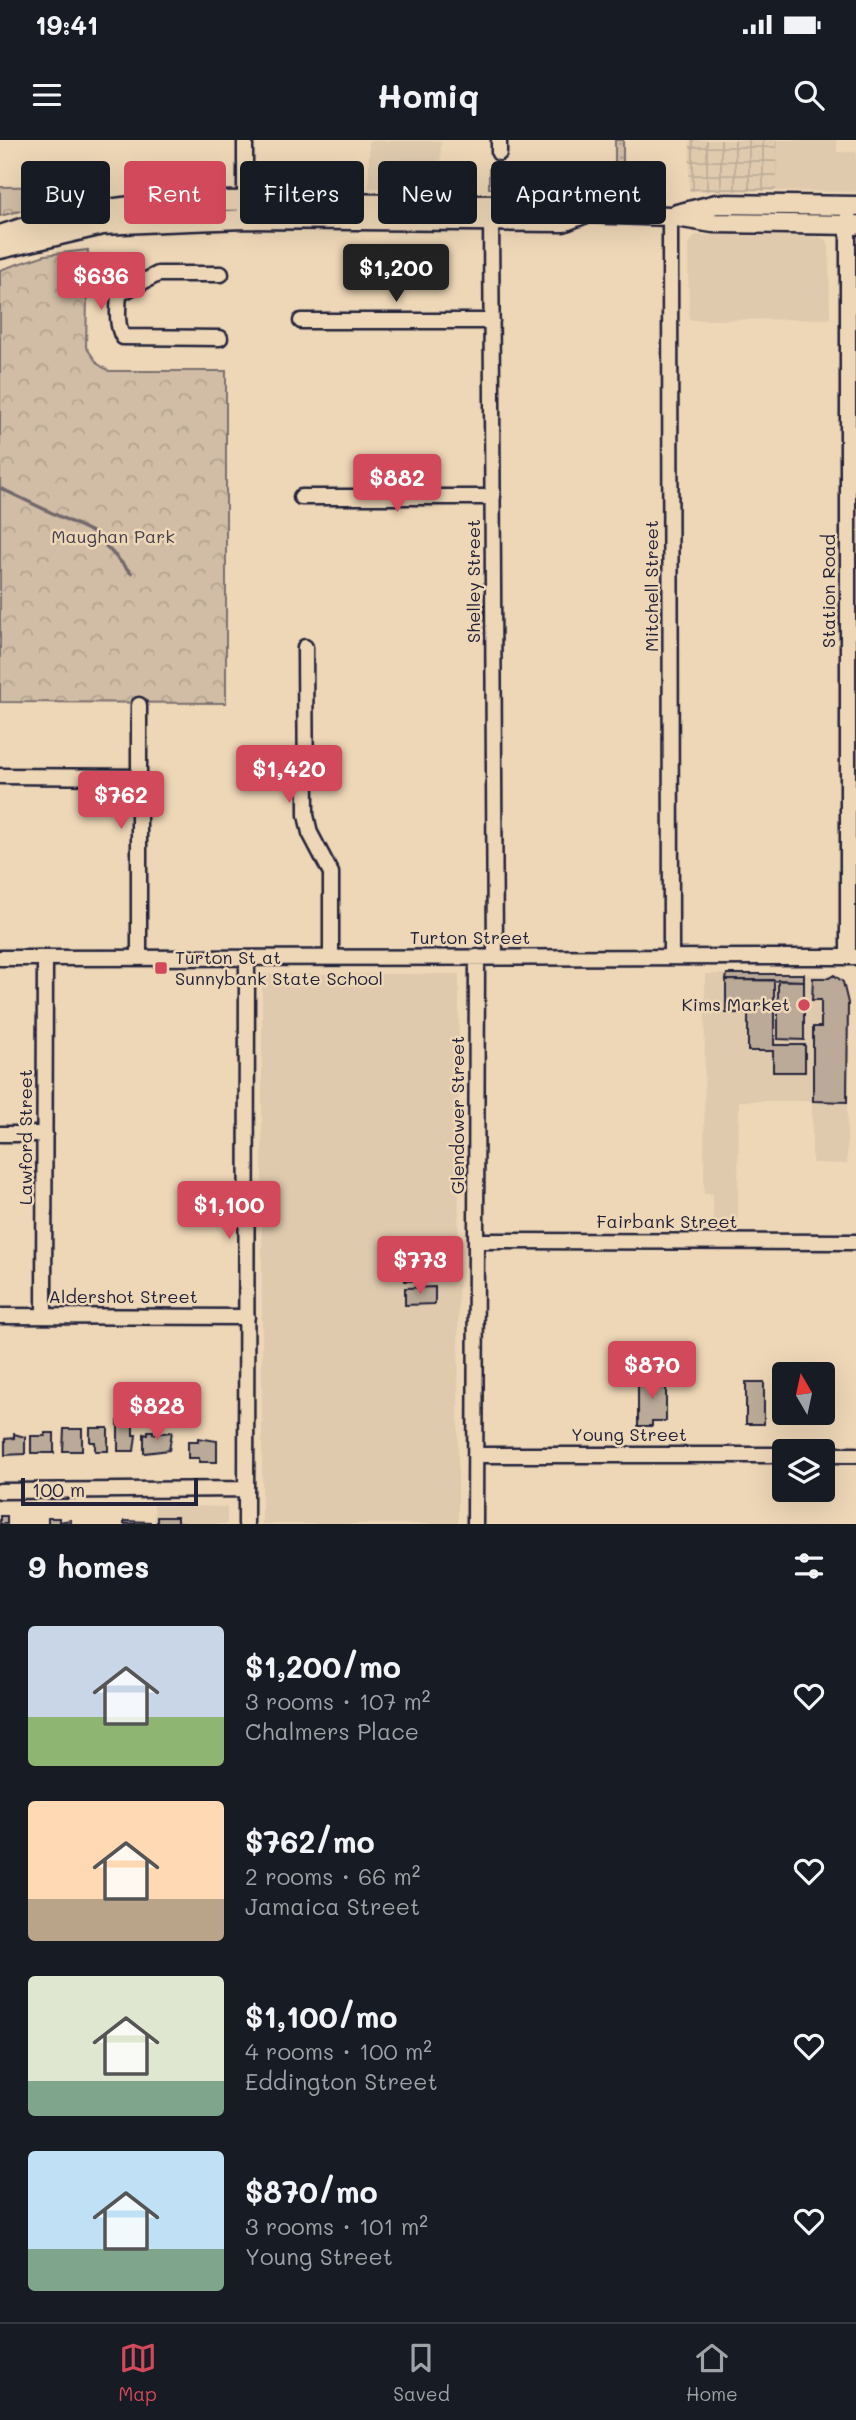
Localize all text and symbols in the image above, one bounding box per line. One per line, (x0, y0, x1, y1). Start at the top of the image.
text: 19:41 (35, 8, 98, 42)
text: Homiq (377, 74, 479, 116)
icon: menu (28, 76, 66, 114)
icon: search (790, 76, 828, 114)
chip: Buy (21, 161, 110, 224)
chip: Rent (124, 161, 226, 224)
chip: Filters (240, 161, 364, 224)
chip: New (378, 161, 477, 224)
chip: Apartment (491, 161, 666, 224)
pin: $1,200 (339, 244, 453, 304)
text: $1,200 (359, 252, 433, 282)
pin: $636 (60, 253, 142, 312)
text: $636 (73, 260, 129, 290)
pin: $882 (356, 454, 438, 514)
text: $882 (369, 462, 425, 492)
street label: Shelley Street (461, 519, 485, 643)
street label: Mitchell Street (639, 520, 663, 652)
park label: Maughan Park (51, 524, 175, 548)
street label: Station Road (816, 534, 840, 648)
pin: $1,420 (232, 746, 346, 805)
text: $1,420 (252, 753, 326, 783)
pin: $762 (80, 772, 162, 831)
text: $762 (94, 779, 148, 809)
street label: Turton Street (410, 925, 530, 949)
place label: Turton St at Sunnybank State School (175, 945, 383, 990)
marker: Turton St at Sunnybank State School (153, 960, 169, 976)
place label: Kims Market (681, 992, 790, 1016)
marker: Kims Market (796, 997, 812, 1013)
street label: Glendower Street (445, 1036, 469, 1194)
street label: Lawford Street (13, 1069, 37, 1205)
pin: $1,100 (172, 1182, 286, 1241)
text: $1,100 (193, 1189, 265, 1219)
street label: Fairbank Street (596, 1209, 738, 1233)
pin: $773 (379, 1236, 461, 1296)
text: $773 (393, 1244, 447, 1274)
street label: Aldershot Street (48, 1284, 198, 1308)
pin: $870 (611, 1342, 693, 1401)
text: $870 (624, 1349, 680, 1379)
north arrow (772, 1362, 835, 1424)
map controls (772, 1362, 835, 1502)
pin: $828 (116, 1382, 198, 1442)
text: $828 (129, 1390, 185, 1420)
street label: Young Street (571, 1422, 687, 1446)
button: layers (772, 1439, 835, 1502)
scale bar (21, 1475, 198, 1507)
text: 100 m (32, 1477, 85, 1502)
text: 9 homes (28, 1546, 149, 1586)
icon: filters (790, 1547, 828, 1585)
text: $1,200/mo (245, 1646, 401, 1686)
icon: home (84, 1654, 168, 1738)
icon: heart (790, 1677, 828, 1715)
text: 3 rooms · 107 m² (245, 1686, 431, 1716)
text: Chalmers Place (245, 1716, 419, 1746)
text: $762/mo (245, 1821, 375, 1861)
icon: home (84, 1829, 168, 1913)
icon: heart (790, 1852, 828, 1890)
text: 2 rooms · 66 m² (245, 1861, 420, 1891)
text: Jamaica Street (245, 1891, 420, 1921)
text: $1,100/mo (245, 1996, 397, 2036)
icon: home (84, 2004, 168, 2088)
icon: heart (790, 2027, 828, 2065)
text: 4 rooms · 100 m² (245, 2036, 432, 2066)
text: Eddington Street (245, 2066, 438, 2096)
text: $870/mo (245, 2171, 378, 2211)
icon: home (84, 2179, 168, 2263)
icon: heart (790, 2202, 828, 2240)
text: 3 rooms · 101 m² (245, 2211, 428, 2241)
text: Young Street (245, 2241, 393, 2271)
tab: Map (118, 2339, 157, 2406)
tab: Saved (393, 2339, 450, 2406)
tab: Home (686, 2339, 738, 2406)

